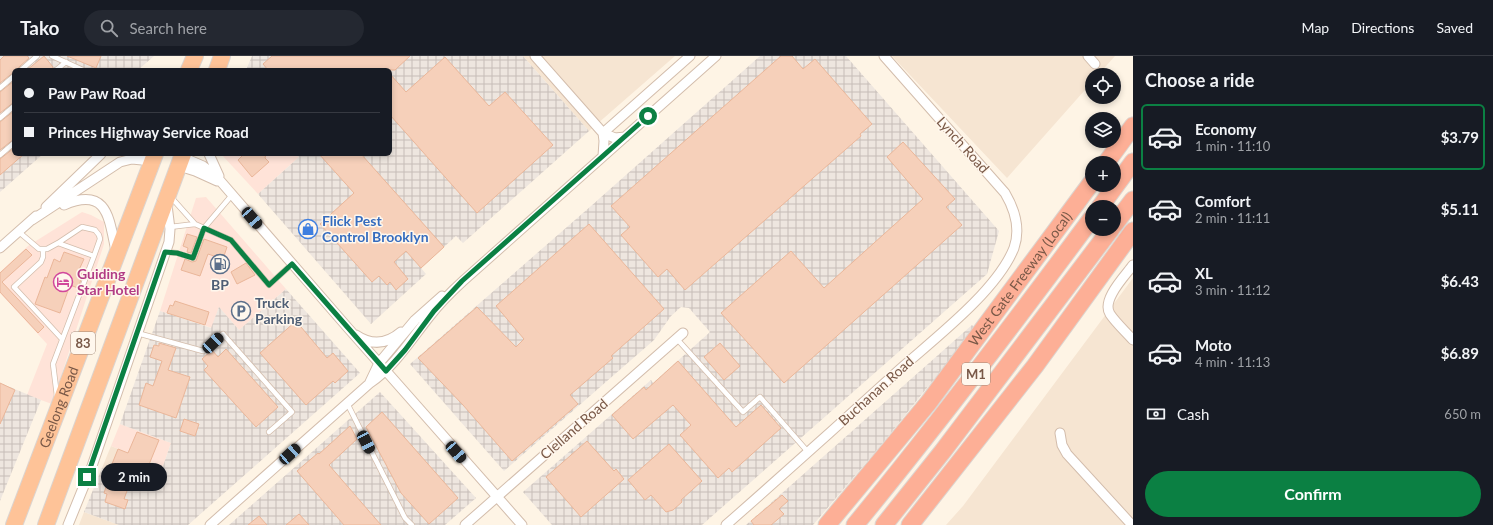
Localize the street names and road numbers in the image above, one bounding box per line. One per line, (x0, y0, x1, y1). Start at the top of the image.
street label: Lynch Road (934, 113, 993, 176)
street label: West Gate Freeway (Local) (964, 208, 1075, 349)
road number: 83 (71, 332, 95, 354)
street label: Buchanan Road (835, 352, 917, 429)
road number: M1 (962, 363, 990, 385)
street label: Geelong Road (35, 364, 82, 450)
street label: Clelland Road (536, 395, 611, 463)

